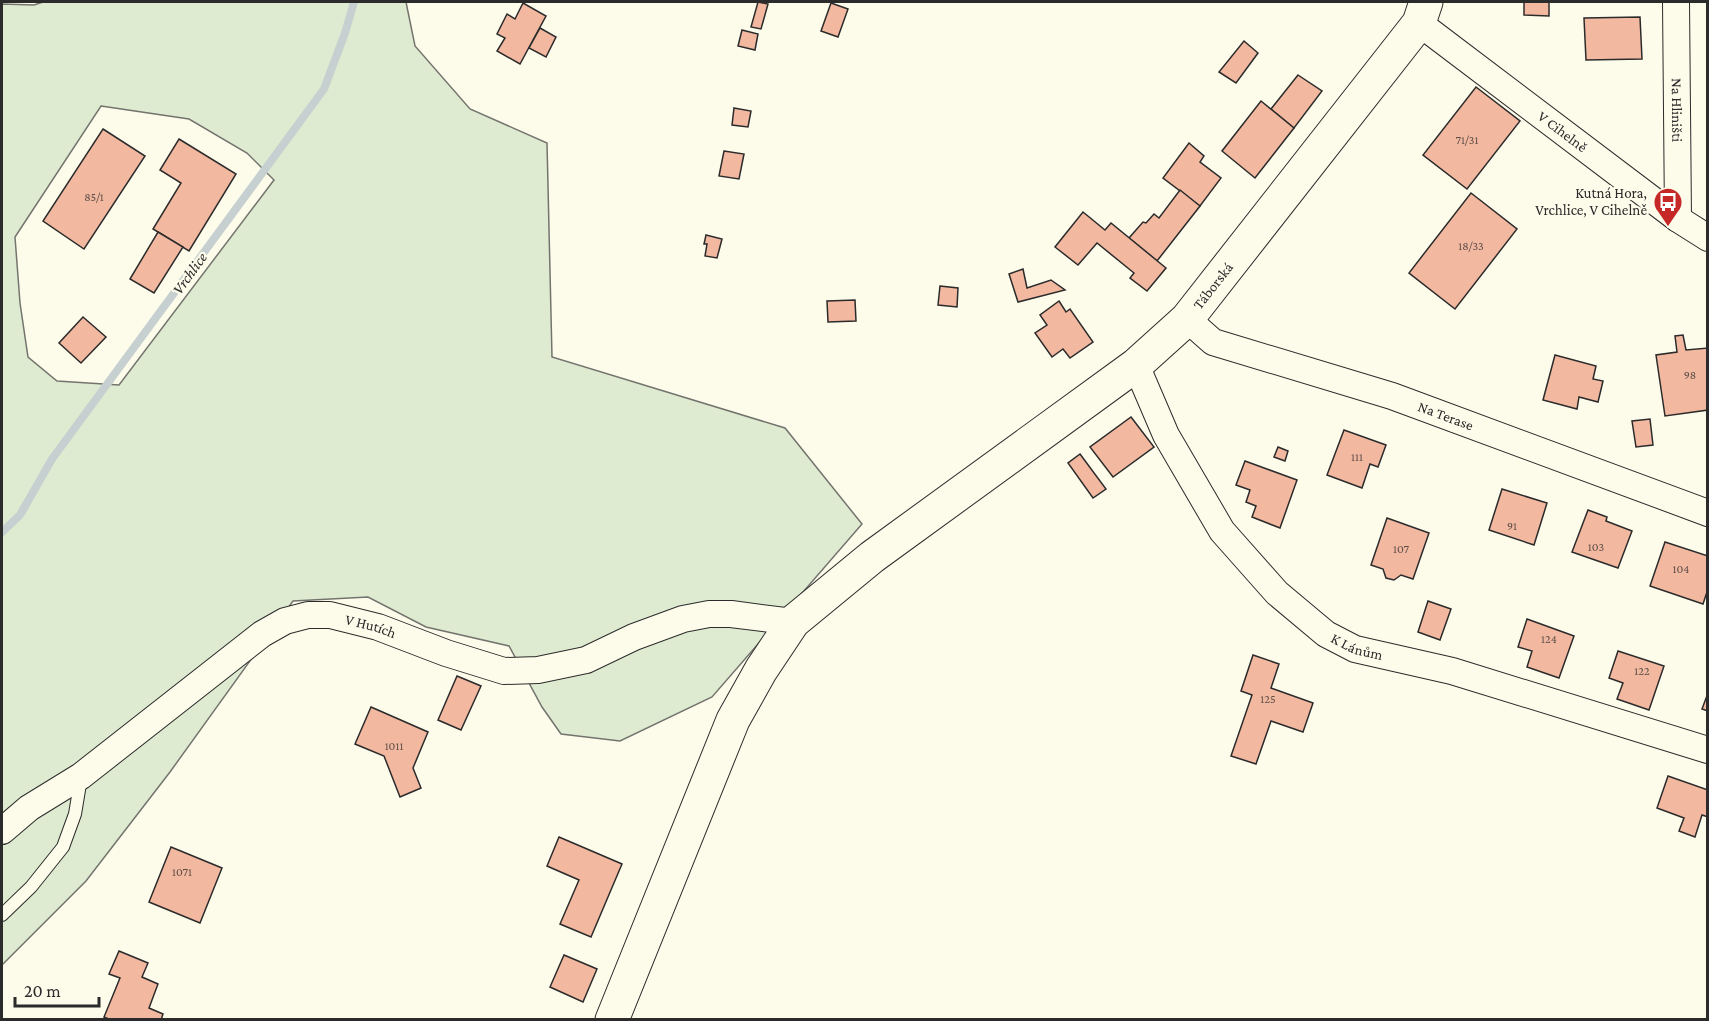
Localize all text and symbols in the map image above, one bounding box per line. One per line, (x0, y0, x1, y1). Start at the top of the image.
street label: Na Hliništi (1669, 78, 1685, 142)
street label: V Cihelně (1535, 108, 1591, 156)
house number: 71/31 (1456, 133, 1478, 147)
place label: Kutná Hora, Vrchlice, V Cihelně (1535, 185, 1647, 218)
bus stop icon: Kutná Hora, Vrchlice, V Cihelně (1652, 186, 1684, 228)
house number: 85/1 (84, 190, 104, 204)
house number: 18/33 (1458, 239, 1484, 253)
water label: Vrchlice (169, 249, 210, 297)
street label: Táborská (1190, 259, 1236, 312)
house number: 98 (1684, 368, 1696, 382)
street label: Na Terase (1416, 398, 1476, 434)
house number: 111 (1351, 450, 1363, 464)
house number: 91 (1507, 519, 1517, 533)
house number: 103 (1588, 540, 1604, 554)
house number: 107 (1393, 542, 1409, 556)
house number: 104 (1673, 562, 1689, 576)
street label: V Hutích (344, 611, 399, 641)
street label: K Lánům (1328, 630, 1384, 663)
house number: 124 (1541, 632, 1557, 646)
house number: 122 (1634, 664, 1650, 678)
house number: 125 (1260, 692, 1276, 706)
house number: 1011 (385, 739, 403, 753)
house number: 1071 (172, 865, 192, 879)
scale bar (15, 970, 99, 1008)
text: 20 m (24, 981, 61, 1001)

